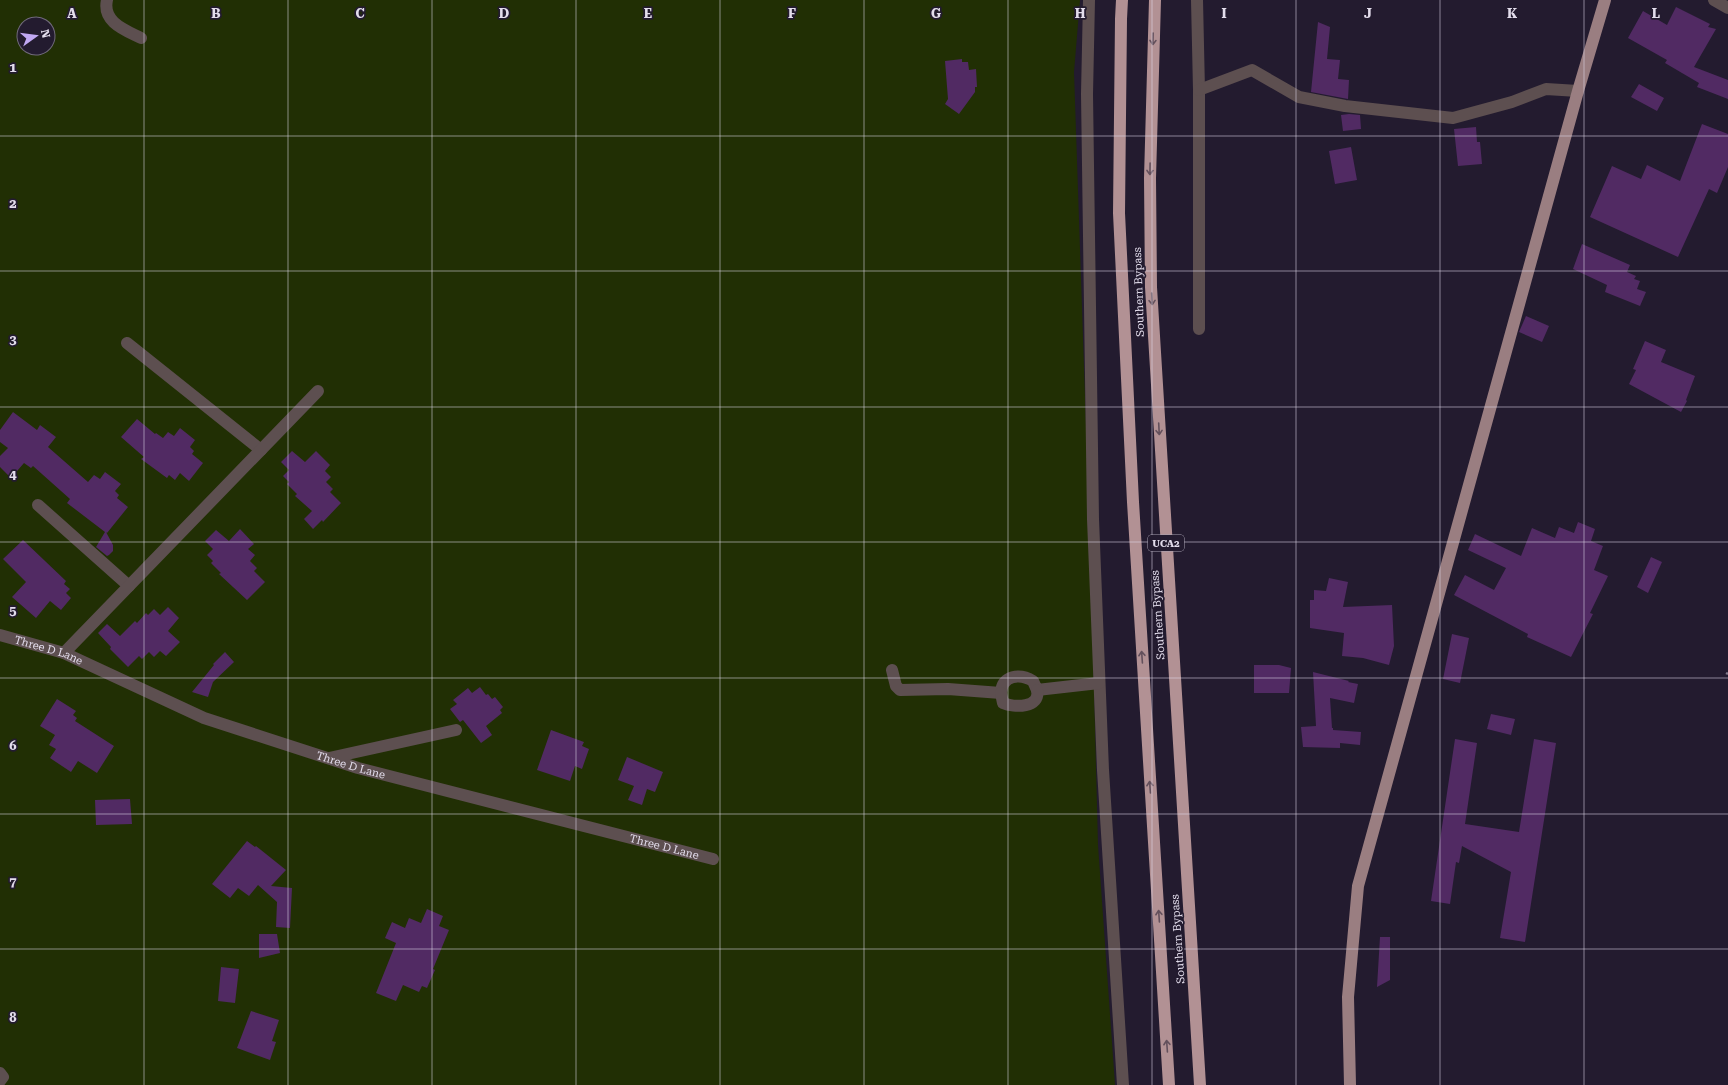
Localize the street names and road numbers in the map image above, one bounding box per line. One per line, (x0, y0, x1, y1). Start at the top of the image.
street label: Southern Bypass (1131, 247, 1147, 337)
road number: UCA2 (1148, 535, 1184, 551)
street label: Southern Bypass (1148, 570, 1168, 660)
street label: Three D Lane (13, 633, 85, 667)
street label: Three D Lane (315, 748, 387, 781)
street label: Three D Lane (628, 831, 700, 862)
street label: Southern Bypass (1168, 894, 1188, 984)

